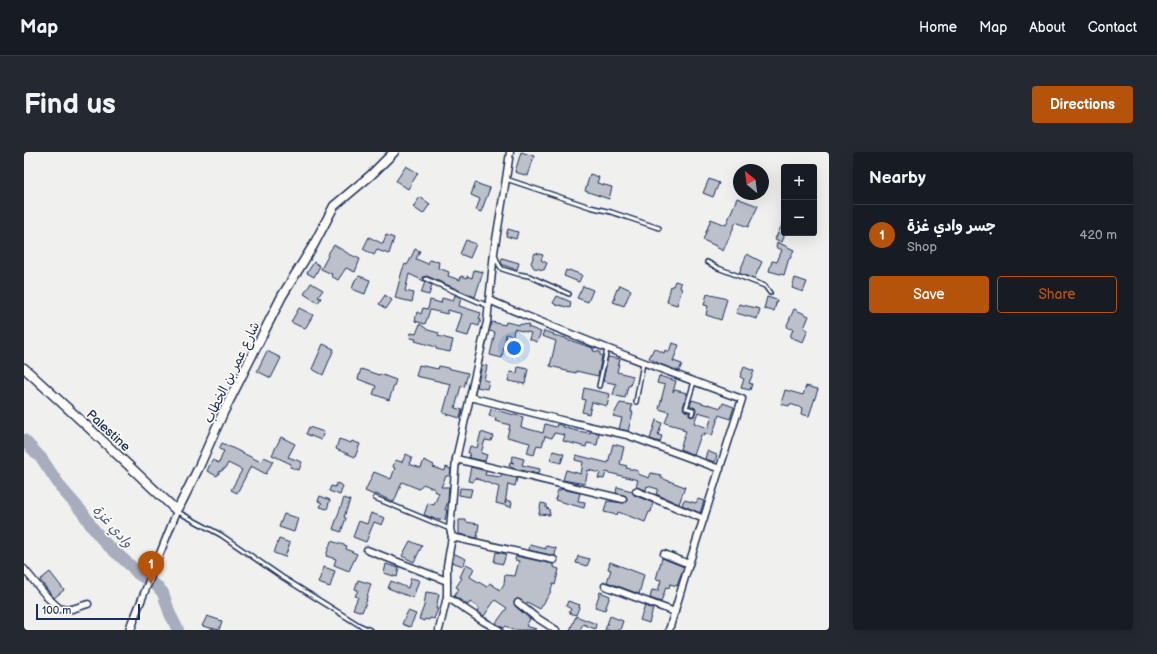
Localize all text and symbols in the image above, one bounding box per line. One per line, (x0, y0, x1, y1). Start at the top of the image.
text: Map (20, 16, 58, 39)
text: Home (919, 19, 957, 36)
text: Map (979, 19, 1007, 36)
text: About (1029, 19, 1066, 36)
text: Contact (1088, 19, 1137, 36)
button: Directions (1032, 86, 1133, 123)
text: Find us (24, 88, 116, 121)
north arrow (733, 164, 769, 200)
map controls (781, 164, 817, 236)
button: + (781, 164, 817, 200)
text: Nearby (869, 168, 926, 188)
button: − (781, 200, 817, 236)
text: جسر وادي غزة (907, 217, 996, 236)
text: 1 (879, 227, 885, 243)
text: 420 m (1079, 227, 1117, 243)
text: Shop (907, 239, 937, 255)
button: Save (869, 276, 989, 313)
button: Share (997, 276, 1117, 313)
street label: شارع عمر بن الخطاب (200, 319, 264, 426)
your location (504, 338, 524, 358)
street label: Palestine (83, 406, 134, 455)
water label: وادي غزة (88, 502, 137, 553)
pin: 1 (138, 551, 164, 584)
scale bar (36, 602, 140, 621)
text: 100 m (42, 604, 71, 617)

